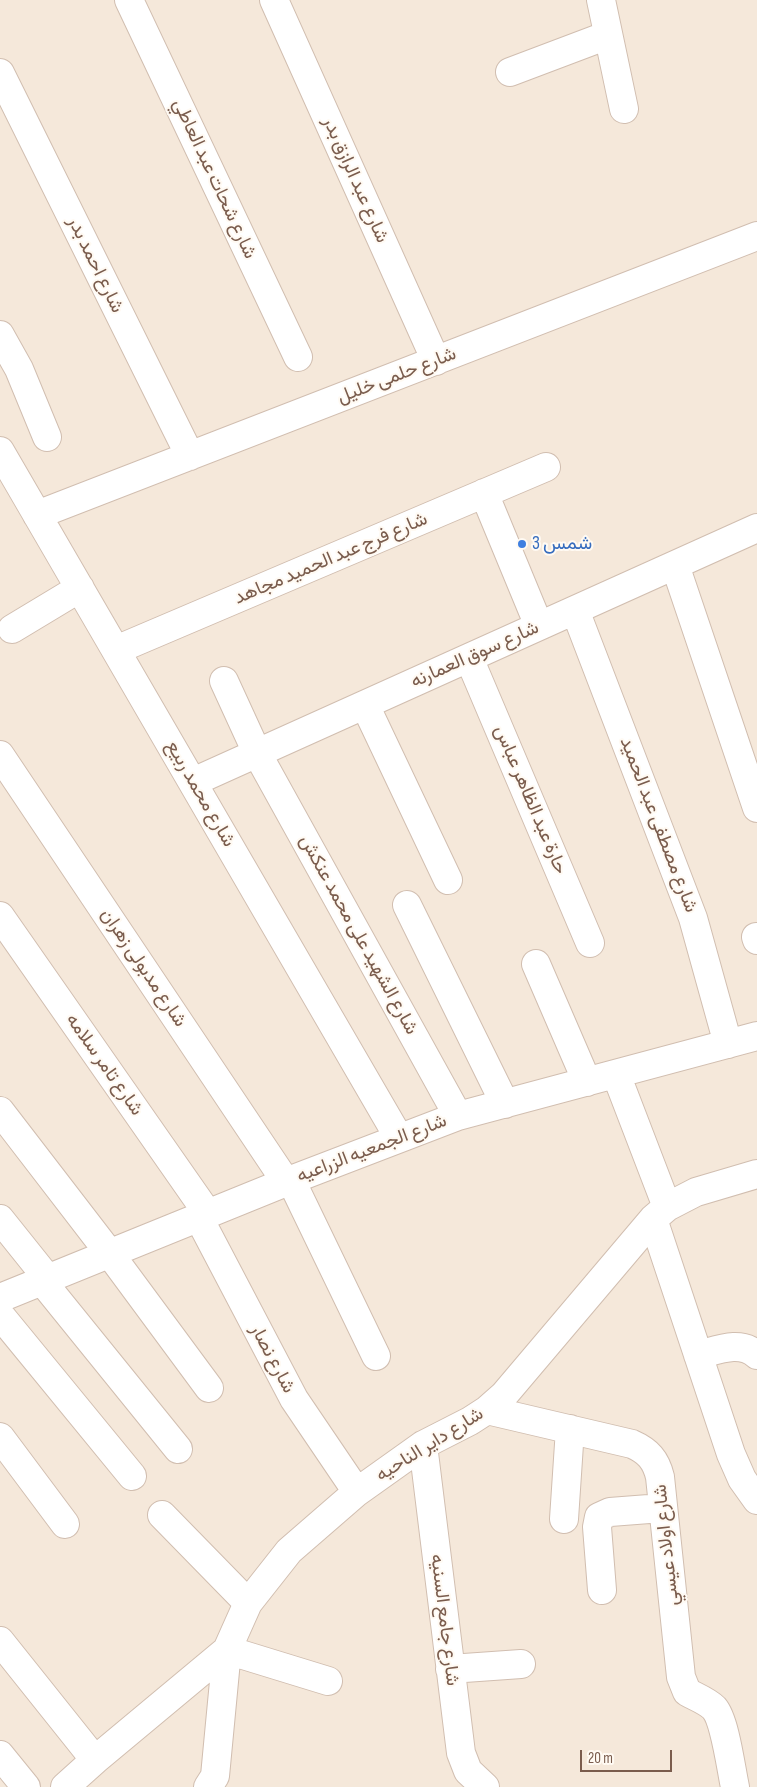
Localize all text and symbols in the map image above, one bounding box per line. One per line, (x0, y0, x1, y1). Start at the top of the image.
street label: شارع شحات عبد العاطي (167, 95, 261, 263)
street label: شارع عبد الرازق بدر (317, 113, 393, 247)
street label: شارع احمد بدر (62, 213, 128, 317)
street label: شارع حلمى خليل (334, 343, 460, 409)
street label: شارع فرج عبد الحميد مجاهد (231, 508, 431, 610)
place label: شمس 3 (532, 533, 592, 555)
marker: شمس 3 (516, 538, 528, 550)
street label: شارع سوق العمارنه (407, 617, 543, 693)
street label: حارة عبد الظاهر عباس (488, 722, 572, 878)
street label: شارع مصطفى عبد الحميد (614, 734, 702, 916)
street label: شارع محمد ربيع (160, 737, 240, 851)
street label: شارع الشهيد على محمد عنكش (294, 831, 422, 1039)
street label: شارع مدبولى زهران (95, 904, 191, 1032)
street label: شارع تامر سلامه (60, 1010, 148, 1120)
street label: شارع الجمعيه الزراعيه (294, 1110, 450, 1188)
street label: شارع نصار (244, 1321, 300, 1397)
street label: شارع داير الناحيه (372, 1403, 488, 1487)
street label: شارع اولاد عيسي (649, 1483, 685, 1607)
street label: شارع جامع السنيه (425, 1553, 463, 1687)
scale bar (582, 1740, 674, 1772)
text: 20 m (588, 1749, 613, 1768)

